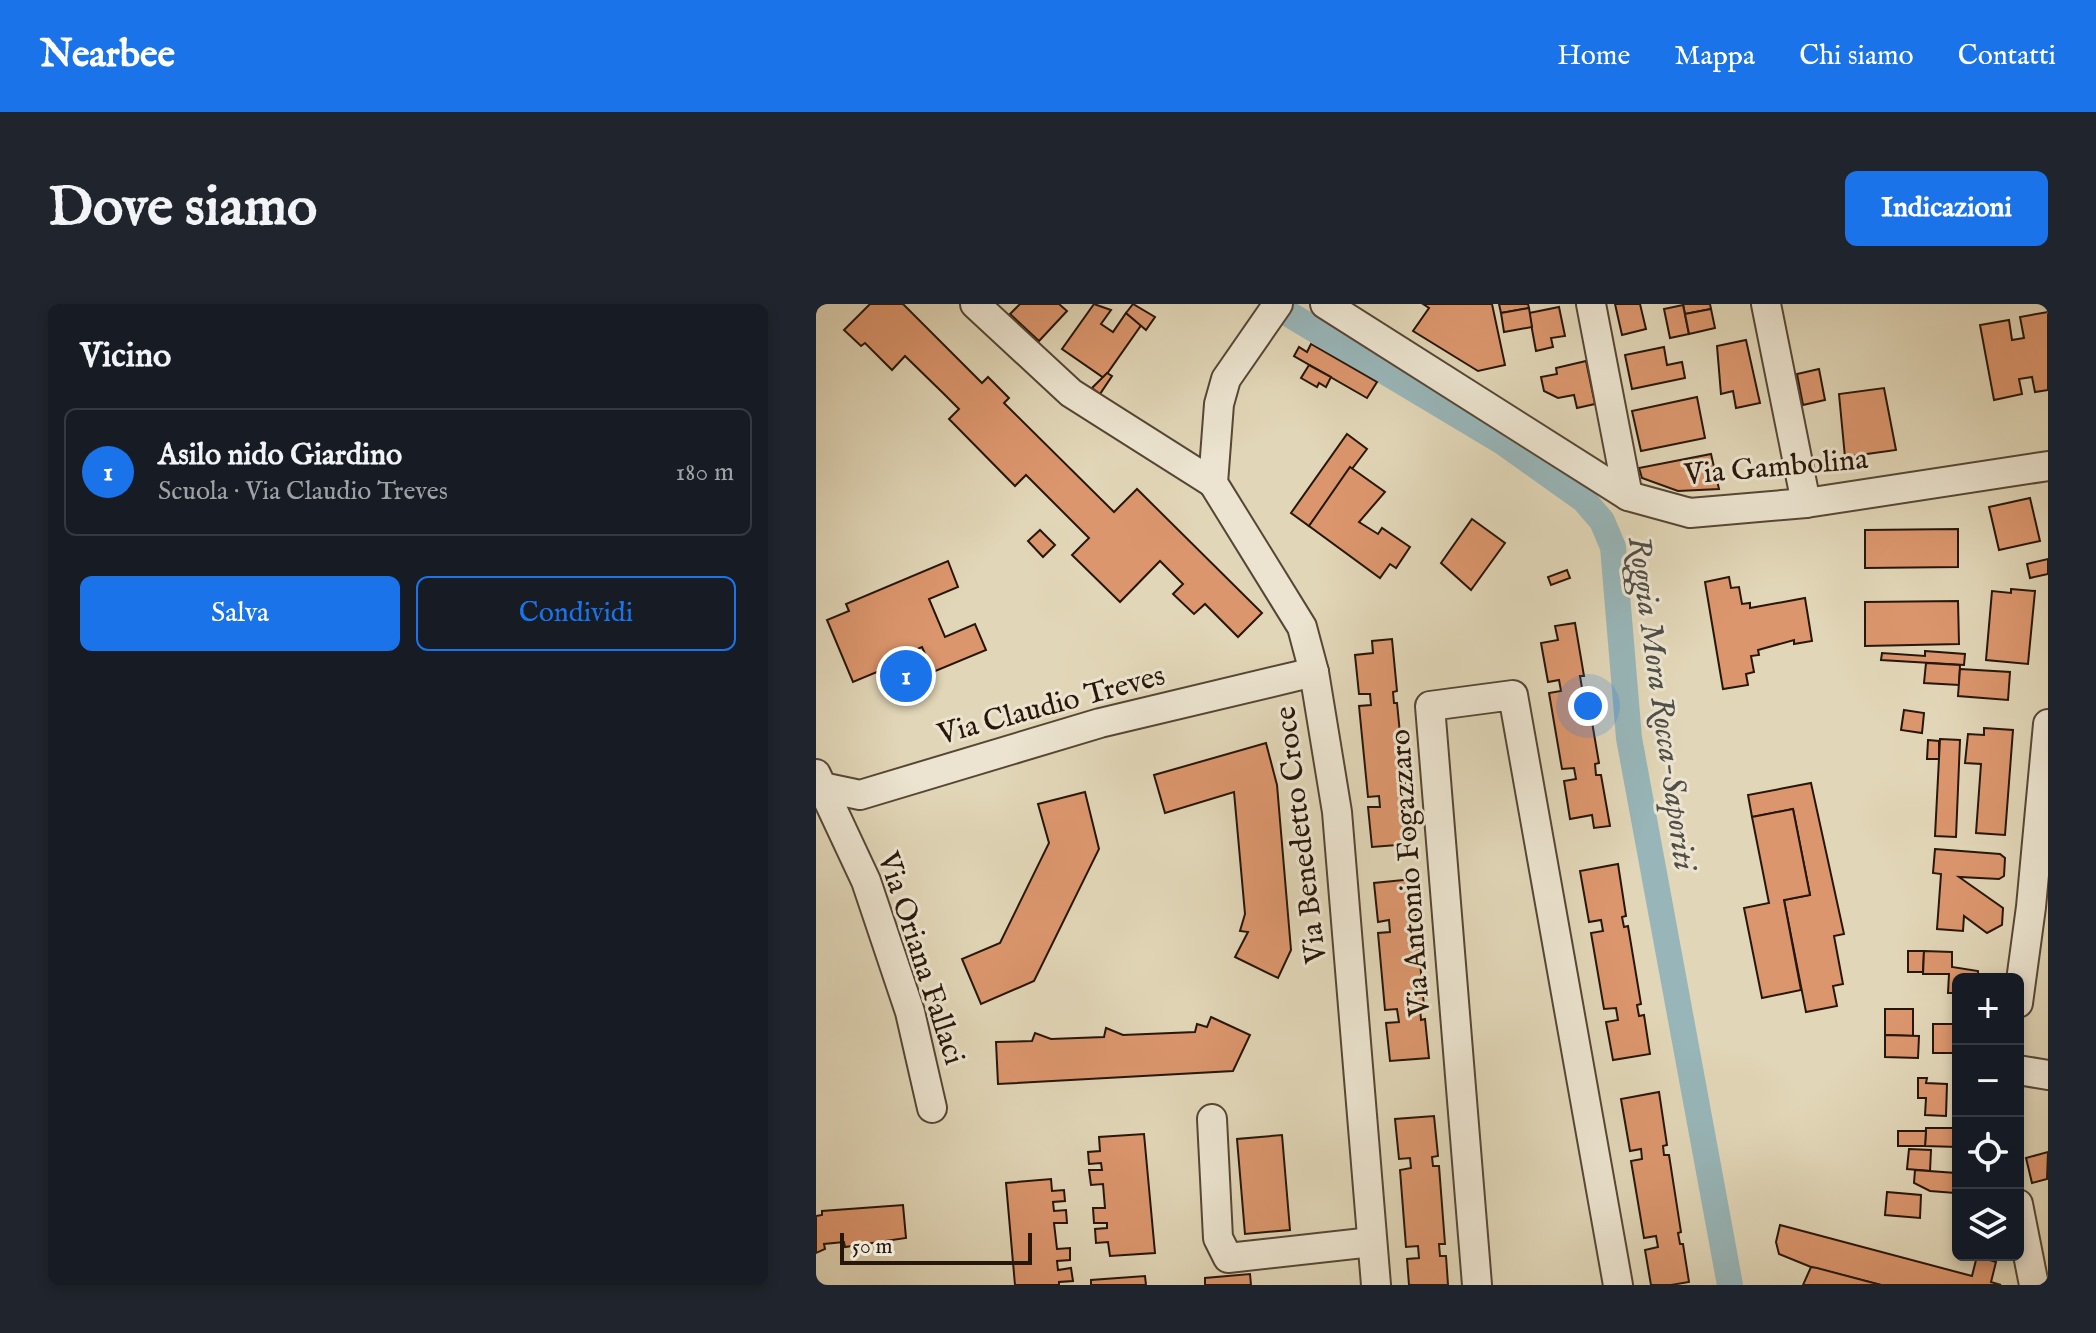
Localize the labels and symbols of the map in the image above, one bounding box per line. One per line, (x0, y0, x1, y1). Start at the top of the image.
street label: Via Gambolina (1682, 441, 1870, 495)
water label: Roggia Mora Rocca-Saporiti (1617, 534, 1705, 875)
pin: 1 (880, 646, 932, 706)
street label: Via Claudio Treves (933, 657, 1169, 755)
your location (1568, 686, 1608, 726)
street label: Via Benedetto Croce (1267, 704, 1337, 966)
street label: Via Antonio Fogazzaro (1382, 728, 1440, 1019)
street label: Via Oriana Fallaci (868, 847, 972, 1070)
scale bar (840, 1229, 1032, 1265)

